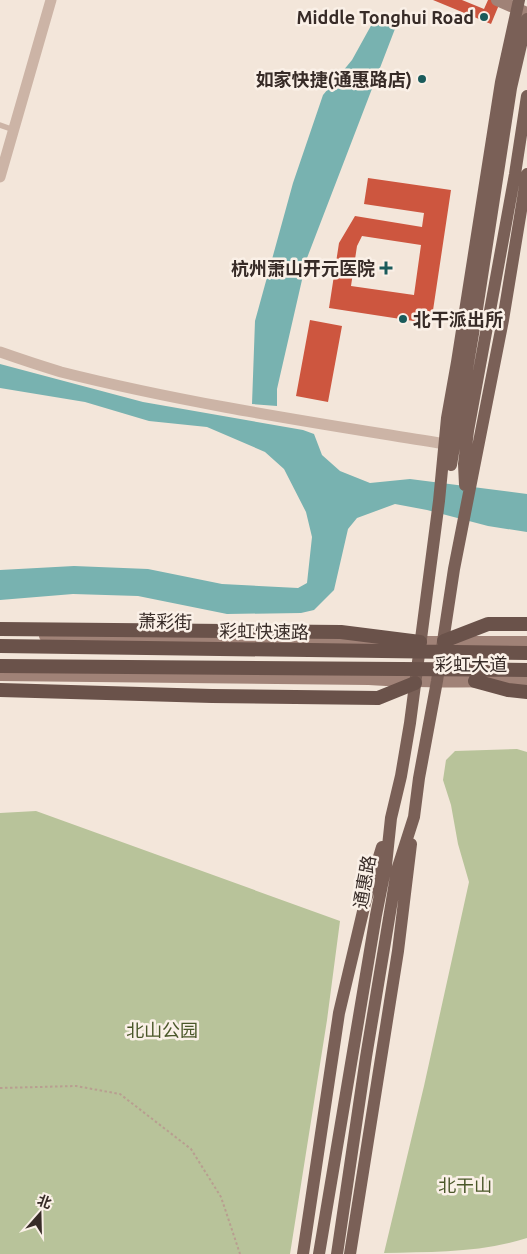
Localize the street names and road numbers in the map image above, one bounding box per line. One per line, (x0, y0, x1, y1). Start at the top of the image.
street label: 萧彩街 (138, 611, 192, 631)
street label: 彩虹快速路 (219, 620, 309, 642)
street label: 彩虹大道 (435, 654, 507, 674)
street label: 通惠路 (349, 854, 379, 910)

